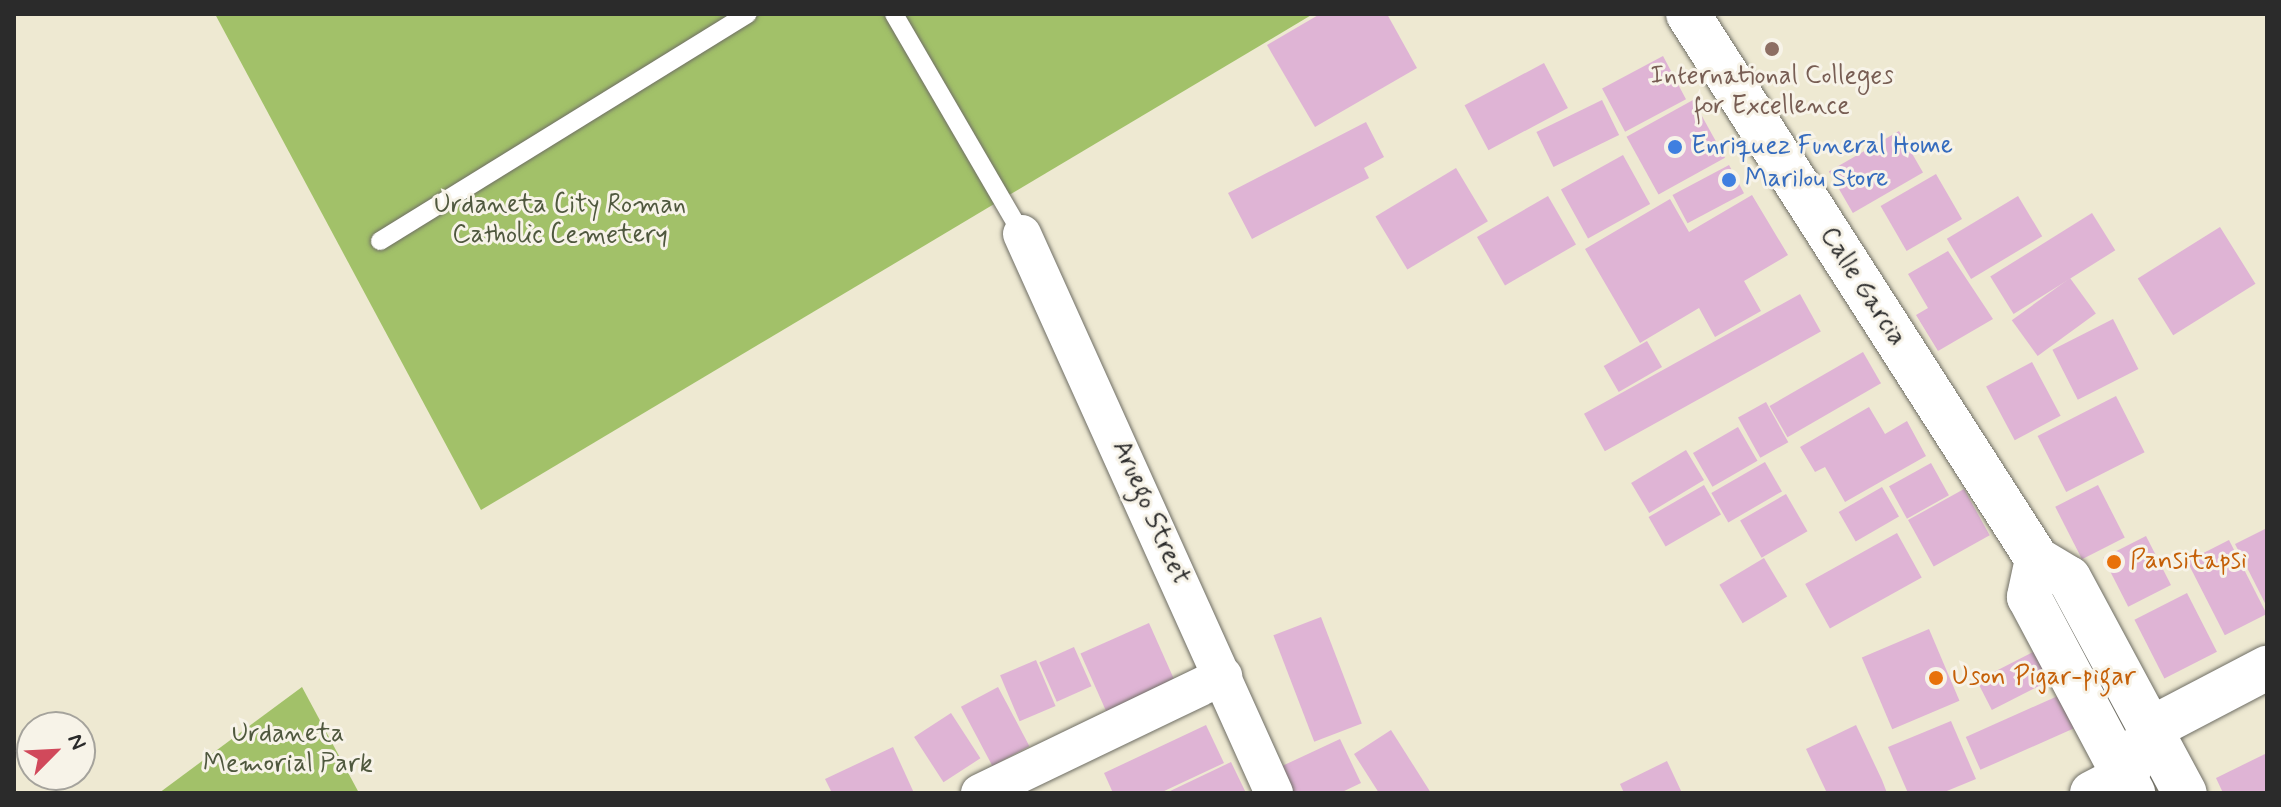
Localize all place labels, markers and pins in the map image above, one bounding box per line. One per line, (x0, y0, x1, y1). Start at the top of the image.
marker: International Colleges for Excellence (1763, 40, 1781, 58)
place label: International Colleges for Excellence (1650, 61, 1894, 122)
place label: Enriquez Funeral Home (1691, 131, 1955, 163)
marker: Enriquez Funeral Home (1666, 138, 1684, 156)
place label: Marilou Store (1745, 164, 1890, 196)
marker: Marilou Store (1720, 171, 1738, 189)
place label: Pansitapsi (2130, 546, 2247, 578)
marker: Pansitapsi (2105, 553, 2123, 571)
place label: Uson Pigar-pigar (1952, 662, 2135, 694)
marker: Uson Pigar-pigar (1927, 669, 1945, 687)

